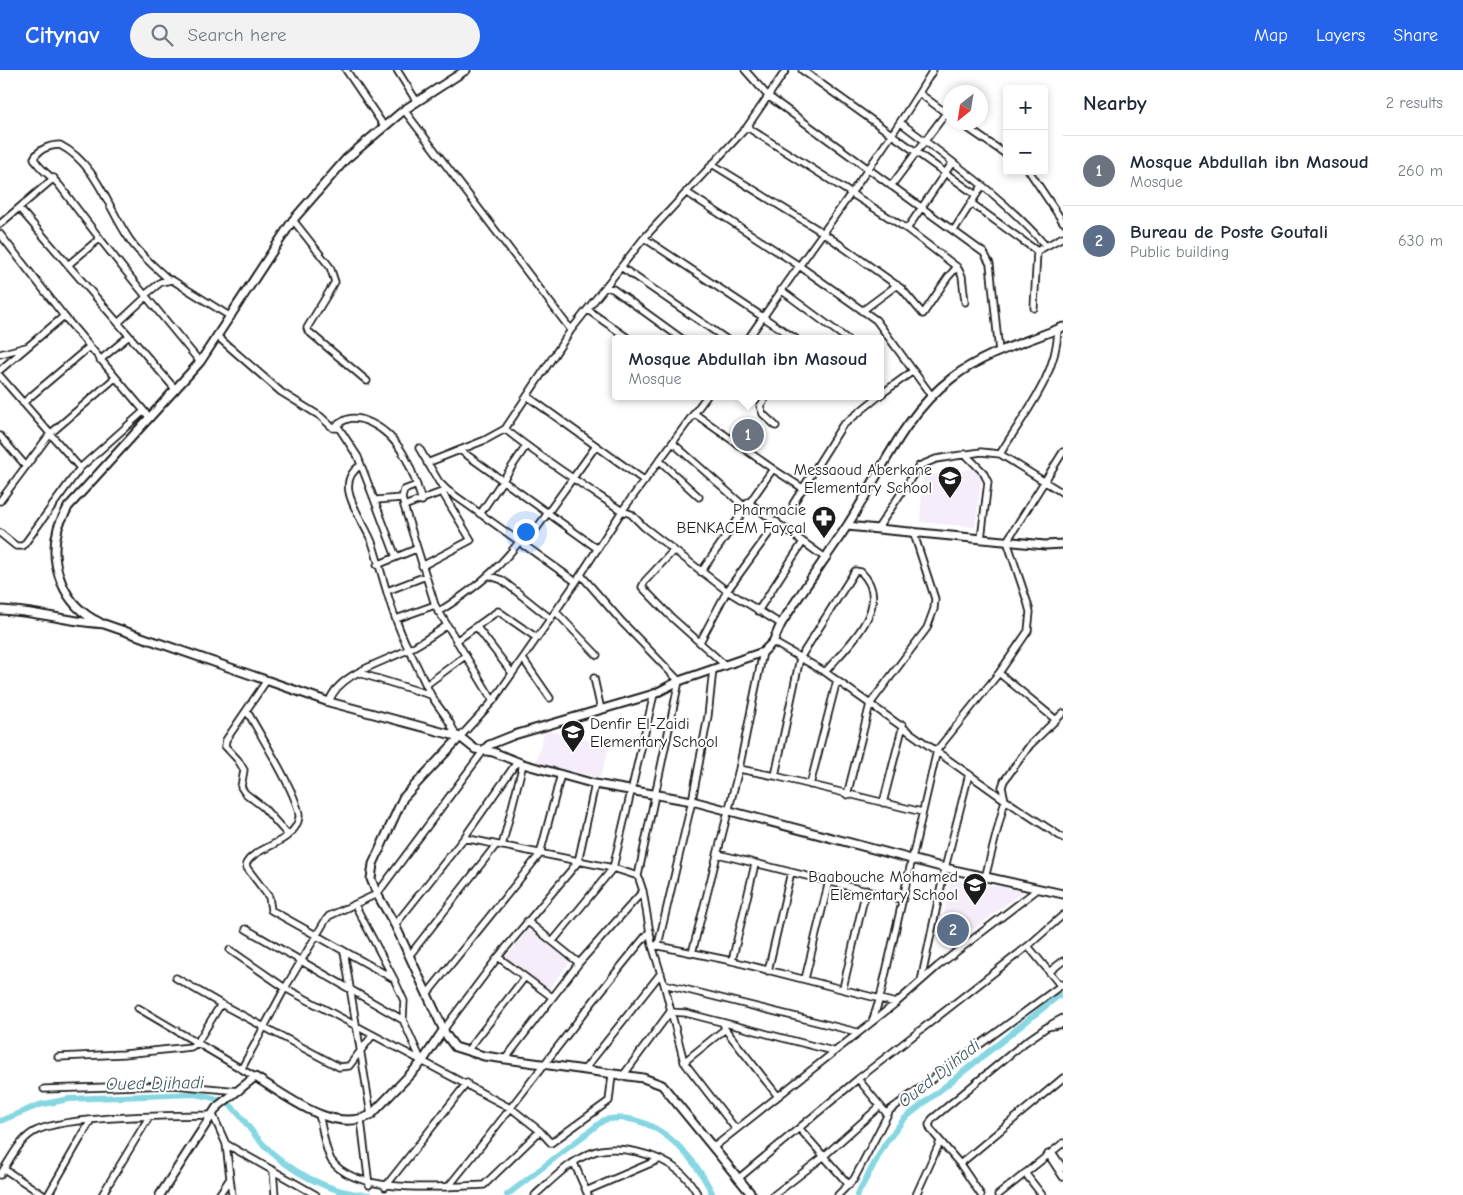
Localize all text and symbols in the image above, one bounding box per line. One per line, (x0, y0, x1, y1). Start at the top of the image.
search box (130, 13, 480, 58)
text: Citynav (25, 21, 100, 49)
icon: search (148, 21, 176, 49)
text: Search here (188, 24, 286, 46)
text: Map (1254, 25, 1288, 46)
text: Layers (1316, 25, 1365, 46)
text: Share (1393, 25, 1438, 46)
north arrow (943, 85, 988, 130)
map controls (1003, 85, 1048, 175)
button: + (1003, 85, 1048, 130)
text: Nearby (1083, 91, 1147, 115)
text: 2 results (1386, 94, 1443, 112)
button: − (1003, 130, 1048, 175)
text: Mosque Abdullah ibn Masoud (1130, 151, 1369, 173)
text: 1 (1096, 162, 1102, 180)
text: 260 m (1398, 162, 1443, 180)
text: Mosque (1130, 173, 1183, 191)
text: Bureau de Poste Goutali (1130, 221, 1328, 243)
text: 2 (1095, 232, 1103, 250)
text: 630 m (1398, 232, 1443, 250)
text: Public building (1130, 243, 1229, 261)
popup (612, 335, 884, 400)
text: Mosque Abdullah ibn Masoud (629, 348, 867, 370)
text: Mosque (629, 370, 681, 388)
pin: 1 (732, 416, 764, 454)
place label: Messaoud Aberkane Elementary School (794, 461, 932, 497)
school or university icon: Messaoud Aberkane Elementary School (937, 465, 963, 499)
place label: Pharmacie BENKACEM Fayçal (677, 501, 806, 537)
pharmacy icon: Pharmacie BENKACEM Fayçal (811, 505, 837, 539)
your location (513, 519, 539, 545)
place label: Denfir El-Zaidi Elementary School (590, 715, 718, 751)
school or university icon: Denfir El-Zaidi Elementary School (560, 719, 586, 753)
place label: Baabouche Mohamed Elementary School (808, 868, 958, 904)
school or university icon: Baabouche Mohamed Elementary School (962, 872, 988, 906)
pin: 2 (937, 911, 969, 949)
water label: Oued Djihadi (894, 1034, 985, 1112)
water label: Oued Djihadi (106, 1072, 205, 1095)

